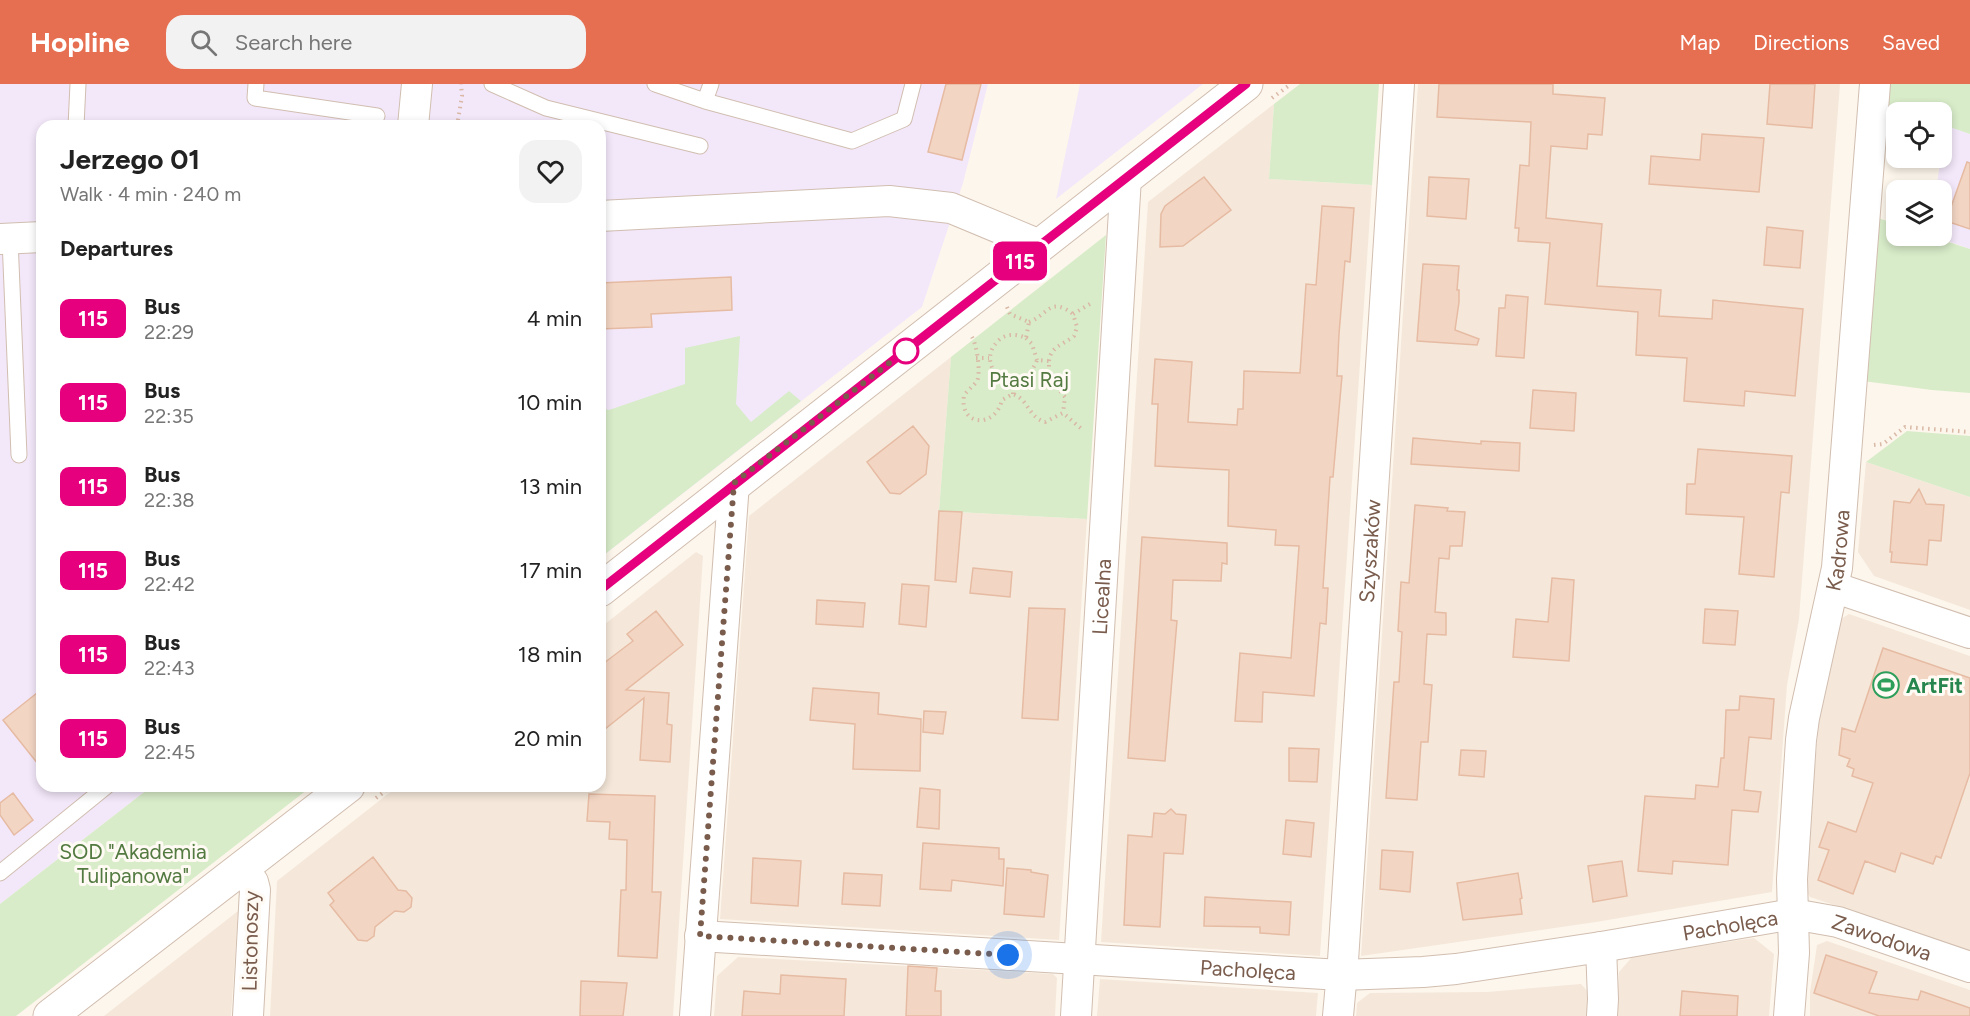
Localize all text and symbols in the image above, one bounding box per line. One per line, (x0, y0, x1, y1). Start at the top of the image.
search box (166, 15, 586, 69)
text: Hopline (30, 25, 130, 59)
icon: search (187, 26, 220, 59)
text: Search here (235, 29, 352, 56)
text: Map (1679, 30, 1720, 55)
text: Directions (1753, 30, 1849, 55)
text: Saved (1882, 30, 1940, 55)
map controls (1886, 102, 1952, 246)
button: locate (1886, 102, 1952, 168)
button: heart (519, 140, 582, 203)
text: Jerzego 01 (60, 142, 200, 176)
button: layers (1886, 180, 1952, 246)
text: Walk · 4 min · 240 m (60, 182, 241, 206)
text: Departures (60, 235, 173, 262)
line badge: 115 (986, 242, 1054, 280)
text: 115 (1005, 249, 1035, 274)
text: Bus (144, 293, 180, 320)
text: 4 min (527, 305, 582, 332)
text: 115 (78, 306, 108, 331)
text: 22:29 (144, 320, 194, 344)
unlabelled marker (893, 338, 919, 364)
park label: Ptasi Raj (989, 367, 1069, 392)
text: Bus (144, 377, 180, 404)
text: 10 min (517, 389, 582, 416)
text: 115 (78, 390, 108, 415)
text: 22:35 (144, 404, 194, 428)
text: Bus (144, 461, 180, 488)
text: 13 min (519, 473, 582, 500)
text: 115 (78, 474, 108, 499)
text: 22:38 (144, 488, 195, 512)
street label: Szyszaków (1353, 498, 1385, 603)
street label: Kadrowa (1820, 509, 1854, 593)
text: Bus (144, 545, 180, 572)
text: 17 min (520, 557, 582, 584)
text: 115 (78, 558, 108, 583)
street label: Licealna (1086, 558, 1116, 636)
text: 22:42 (144, 572, 195, 596)
text: Bus (144, 629, 180, 656)
text: 18 min (518, 641, 582, 668)
text: 115 (78, 642, 108, 667)
text: 22:43 (144, 656, 195, 680)
sports icon: ArtFit (1871, 670, 1901, 700)
place label: ArtFit (1906, 673, 1963, 698)
text: Bus (144, 713, 180, 740)
text: 20 min (514, 725, 582, 752)
text: 115 (78, 726, 108, 751)
text: 22:45 (144, 740, 195, 764)
park label: SOD "Akademia Tulipanowa" (59, 839, 207, 888)
street label: Listonoszy (237, 890, 263, 992)
street label: Pacholęca (1681, 904, 1780, 945)
street label: Zawodowa (1829, 908, 1935, 966)
your location (993, 940, 1023, 970)
street label: Pacholęca (1199, 954, 1297, 985)

